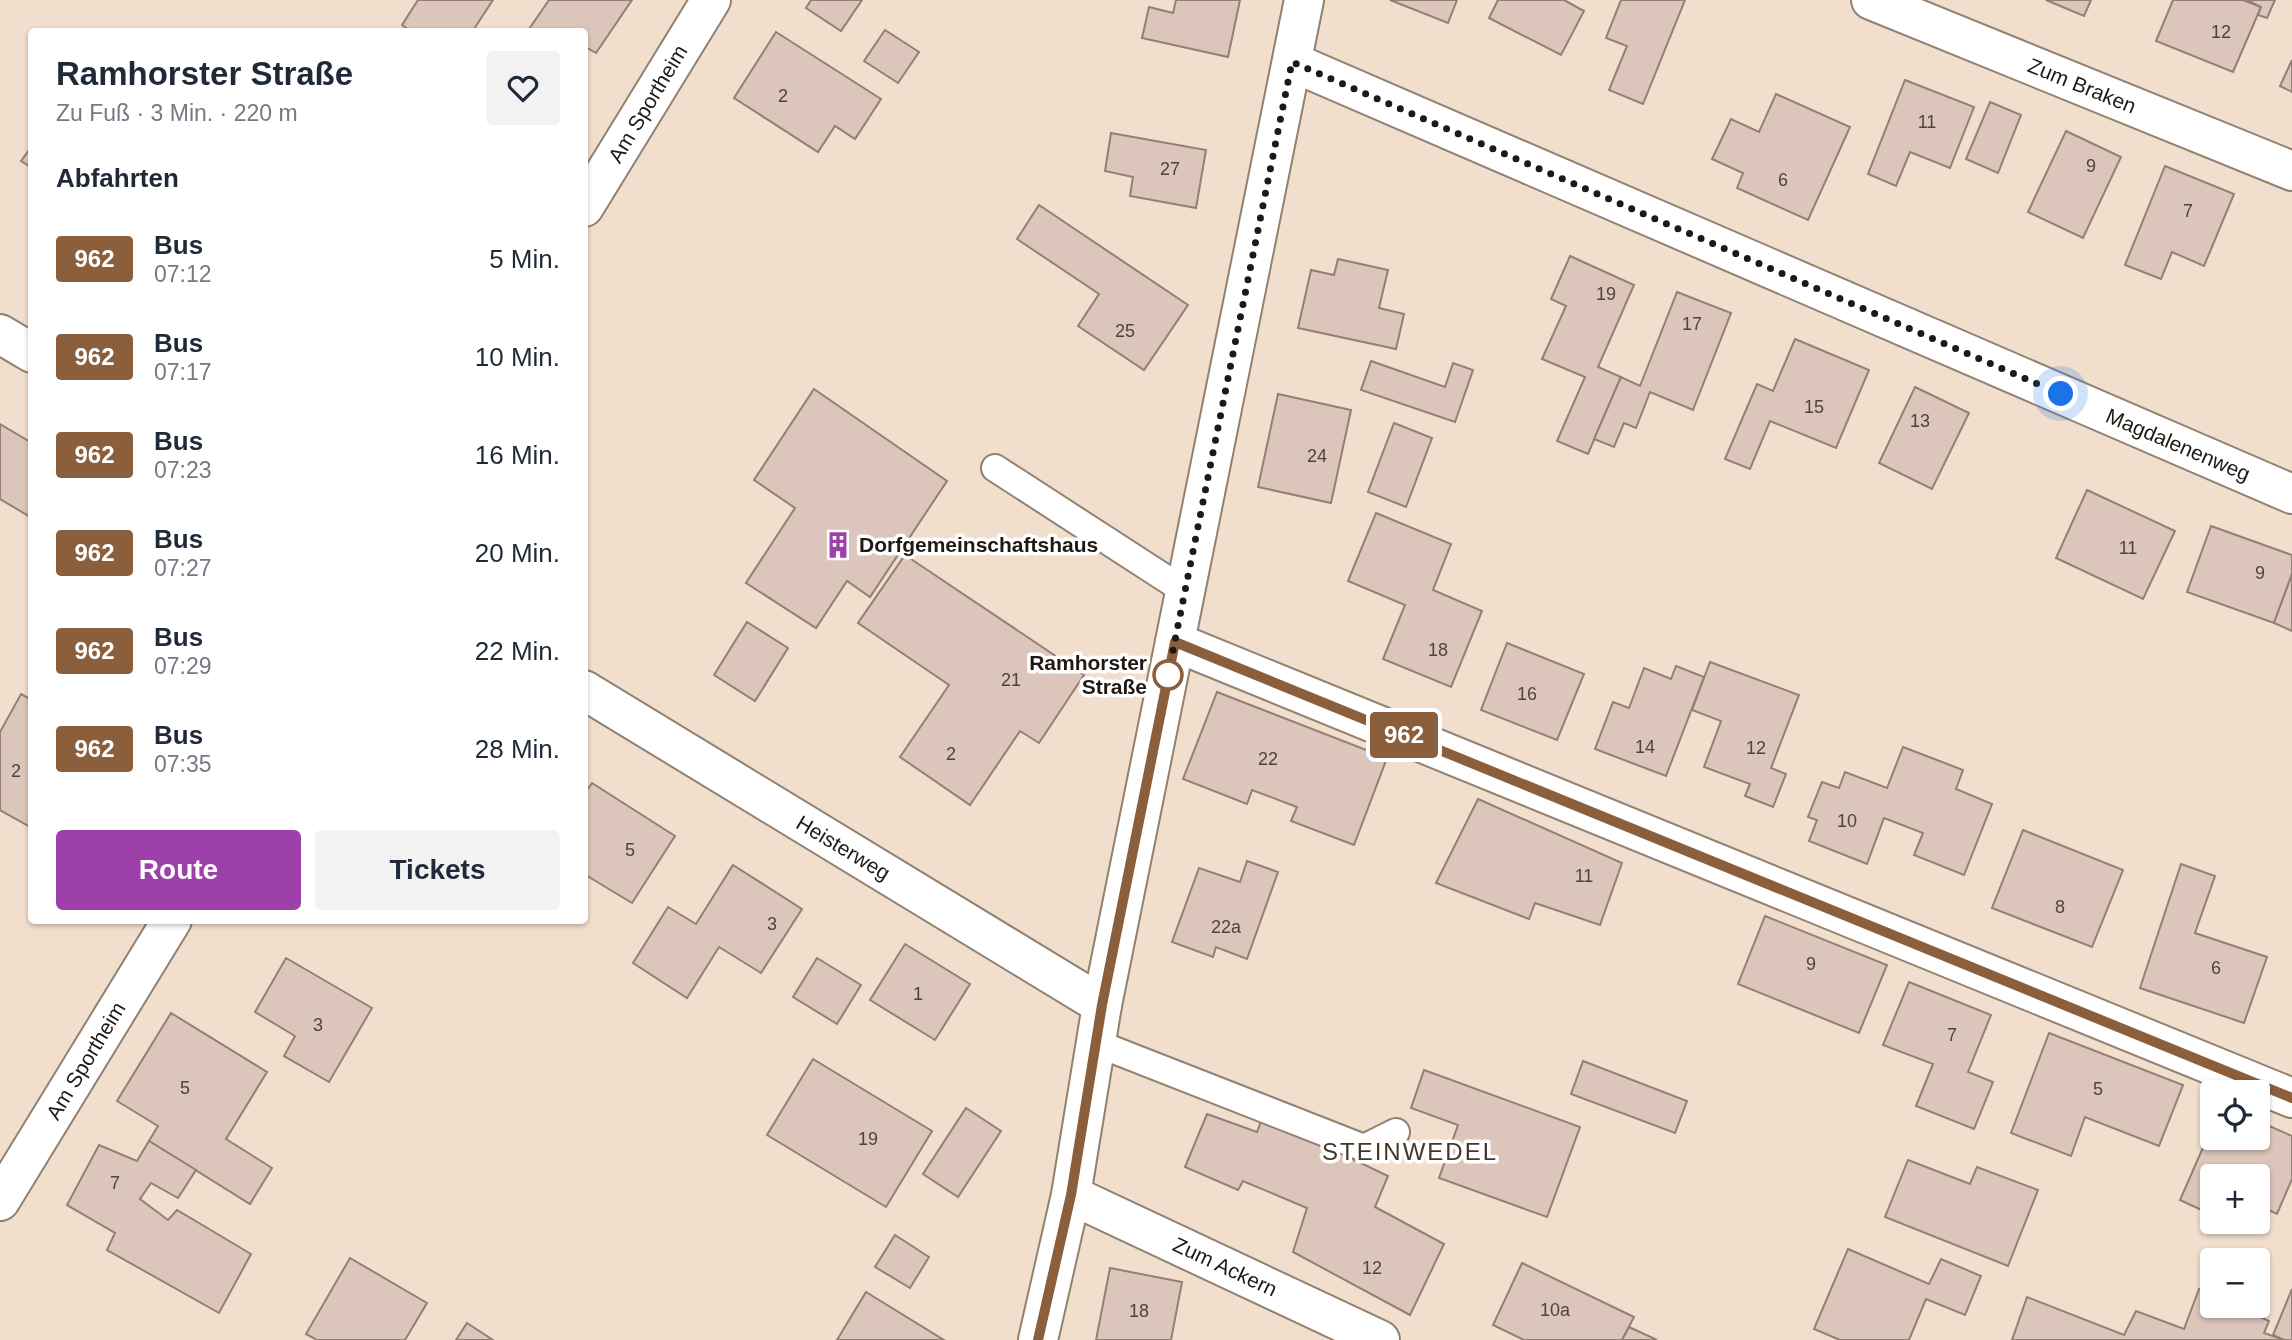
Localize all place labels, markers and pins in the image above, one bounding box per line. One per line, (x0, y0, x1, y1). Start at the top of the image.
building icon: Dorfgemeinschaftshaus (823, 530, 853, 560)
place label: Dorfgemeinschaftshaus (859, 533, 1098, 556)
place label: Ramhorster Straße (1029, 651, 1147, 698)
marker: Ramhorster Straße (1153, 660, 1183, 690)

